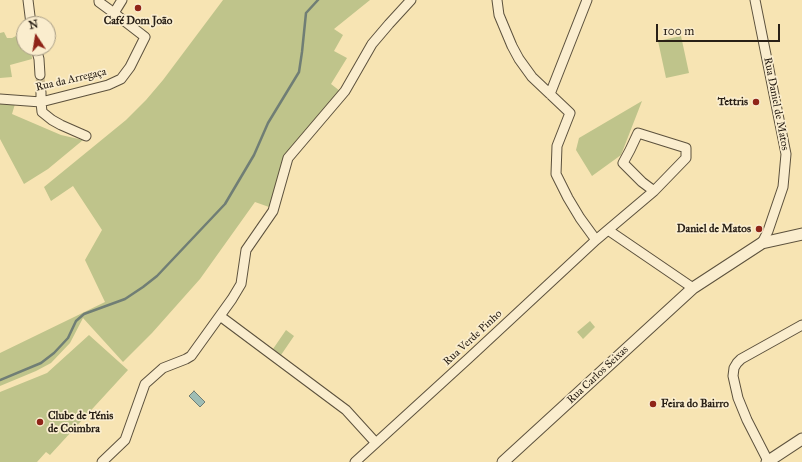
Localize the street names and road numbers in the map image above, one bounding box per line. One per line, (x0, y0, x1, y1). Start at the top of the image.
street label: Rua Daniel de Matos (760, 56, 792, 152)
street label: Rua da Arregaça (34, 65, 108, 95)
street label: Rua Verde Pinho (441, 307, 505, 369)
street label: Rua Carlos Seixas (565, 343, 631, 407)

